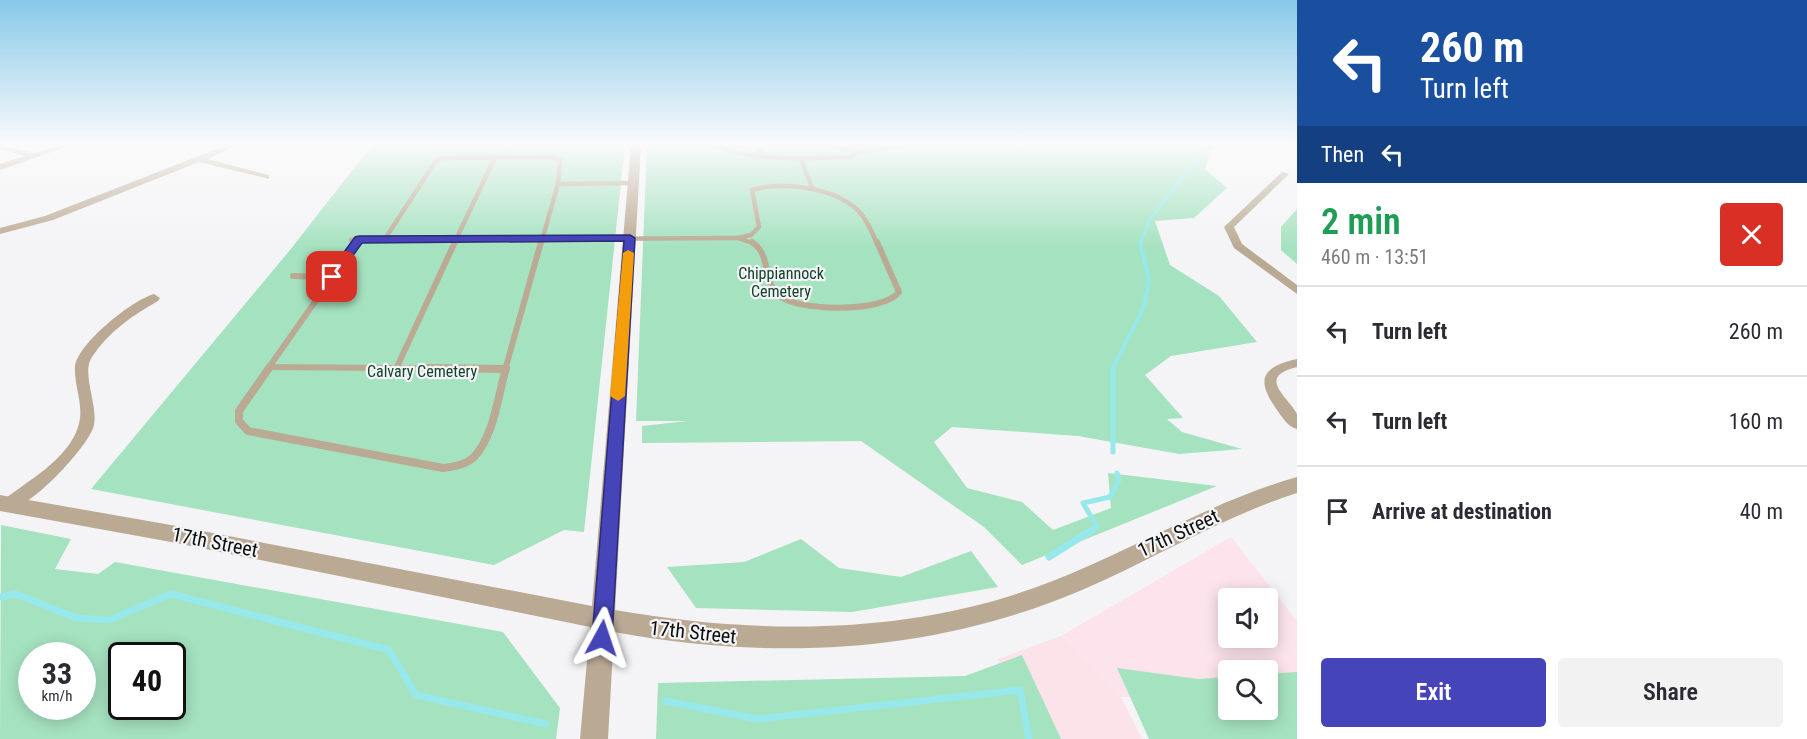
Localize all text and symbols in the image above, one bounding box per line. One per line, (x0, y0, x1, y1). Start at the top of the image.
text: 260 m (1420, 23, 1525, 72)
icon: left (1321, 24, 1399, 102)
text: Turn left (1420, 73, 1509, 105)
icon: left (1376, 138, 1409, 171)
text: Then (1321, 142, 1364, 167)
text: 2 min (1321, 201, 1401, 243)
button: close (1720, 203, 1783, 266)
text: 460 m · 13:51 (1321, 245, 1428, 269)
pin (306, 251, 357, 302)
icon: arrive (315, 260, 348, 293)
park label: Chippiannock Cemetery (738, 264, 825, 301)
icon: left (1321, 315, 1354, 348)
text: Turn left (1372, 319, 1447, 344)
text: 260 m (1729, 319, 1783, 344)
park label: Calvary Cemetery (367, 362, 477, 381)
icon: left (1321, 405, 1354, 438)
text: Turn left (1372, 409, 1447, 434)
text: 160 m (1729, 409, 1783, 434)
icon: arrive (1321, 495, 1354, 528)
text: Arrive at destination (1372, 499, 1552, 524)
text: 40 m (1740, 499, 1783, 524)
street label: 17th Street (1134, 504, 1222, 562)
street label: 17th Street (170, 522, 260, 562)
map controls (1218, 588, 1278, 720)
button: sound (1218, 588, 1278, 648)
position arrow (570, 606, 634, 670)
street label: 17th Street (649, 616, 737, 648)
speed limit sign: 40 (108, 642, 186, 720)
text: 33 (42, 656, 72, 691)
button: Exit (1321, 658, 1546, 727)
button: Share (1558, 658, 1783, 727)
button: search (1218, 660, 1278, 720)
text: km/h (42, 687, 72, 705)

